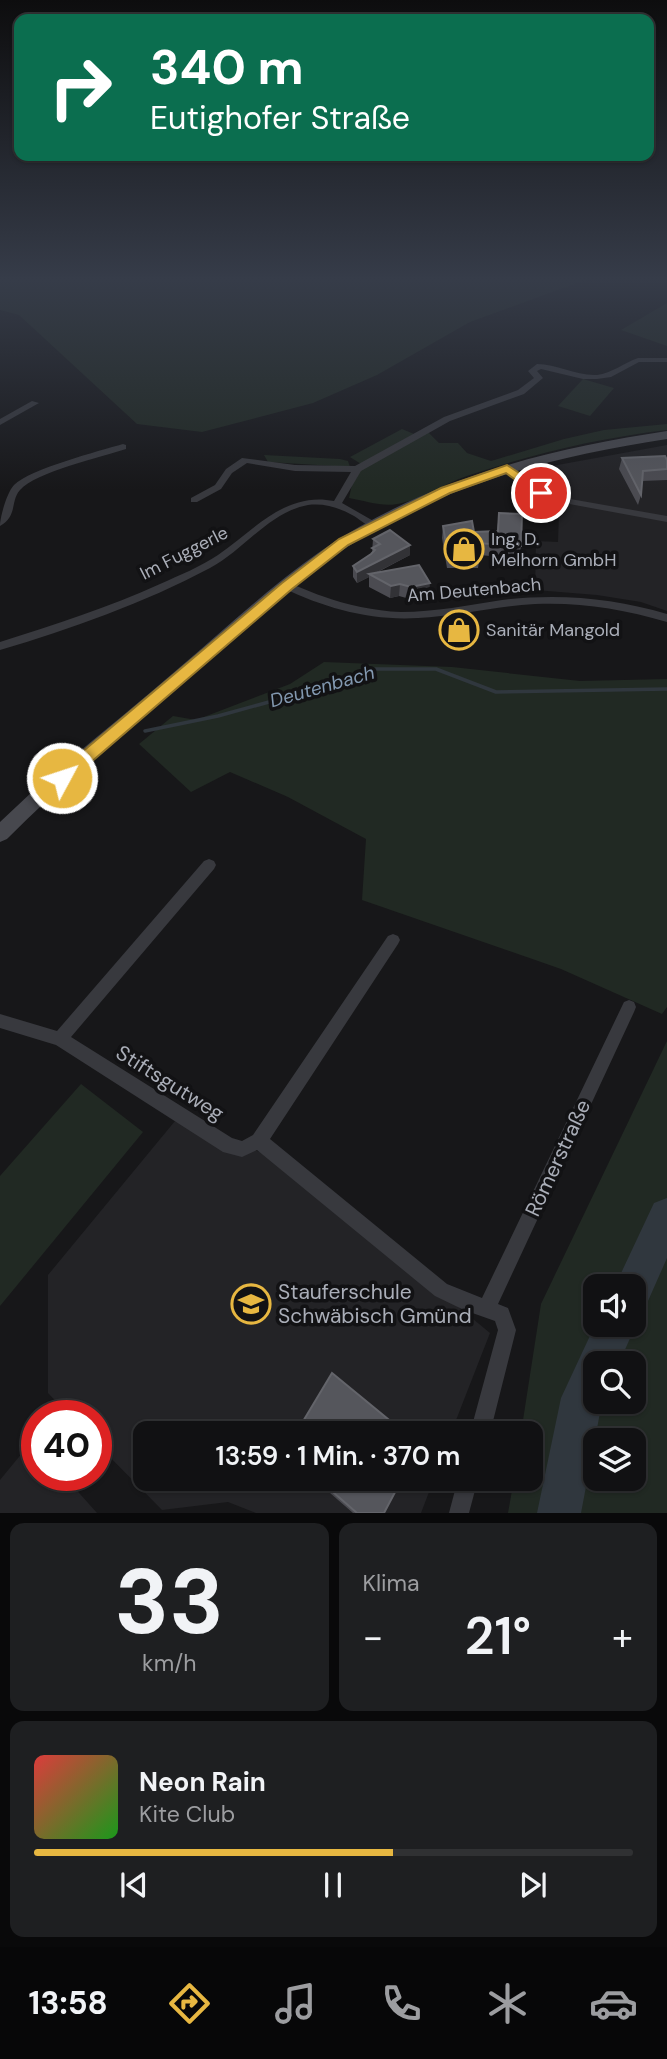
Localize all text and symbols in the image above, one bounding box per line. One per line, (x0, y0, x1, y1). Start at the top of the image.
text: 340 m (150, 35, 304, 99)
icon: right (35, 42, 126, 133)
text: Eutighofer Straße (150, 97, 410, 139)
pin (511, 463, 571, 523)
icon: arrive (522, 474, 560, 512)
street label: Im Fuggerle (136, 521, 232, 585)
place label: Ing. D. Melhorn GmbH (491, 527, 616, 572)
shop icon: Ing. D. Melhorn GmbH (443, 528, 485, 570)
street label: Am Deutenbach (406, 572, 542, 608)
shop icon: Sanitär Mangold (438, 609, 480, 651)
place label: Sanitär Mangold (486, 618, 620, 642)
water label: Deutenbach (267, 660, 377, 713)
position arrow (25, 741, 99, 815)
street label: Stiftsgutweg (111, 1039, 230, 1127)
street label: Römerstraße (519, 1095, 597, 1221)
map controls (583, 1274, 646, 1491)
button: sound (583, 1274, 646, 1337)
place label: Stauferschule Schwäbisch Gmünd (278, 1278, 472, 1330)
school or university icon: Stauferschule Schwäbisch Gmünd (230, 1283, 272, 1325)
button: search (583, 1351, 646, 1414)
speed limit sign: 40 (21, 1400, 112, 1491)
button: layers (583, 1428, 646, 1491)
text: 13:59 · 1 Min. · 370 m (216, 1439, 460, 1473)
text: 33 (114, 1543, 224, 1661)
text: Klima (363, 1568, 420, 1598)
text: 21° (464, 1602, 531, 1670)
text: − (363, 1612, 383, 1662)
text: + (612, 1612, 633, 1662)
text: km/h (142, 1648, 196, 1678)
text: Neon Rain (139, 1765, 266, 1799)
text: Kite Club (139, 1799, 235, 1829)
icon: previous (115, 1866, 153, 1904)
icon: pause (314, 1866, 352, 1904)
icon: next (514, 1866, 552, 1904)
icon: directions (165, 1979, 214, 2028)
icon: music (271, 1979, 320, 2028)
icon: phone (377, 1979, 426, 2028)
icon: climate (483, 1979, 532, 2028)
icon: car (589, 1979, 638, 2028)
text: 13:58 (29, 1982, 108, 2024)

